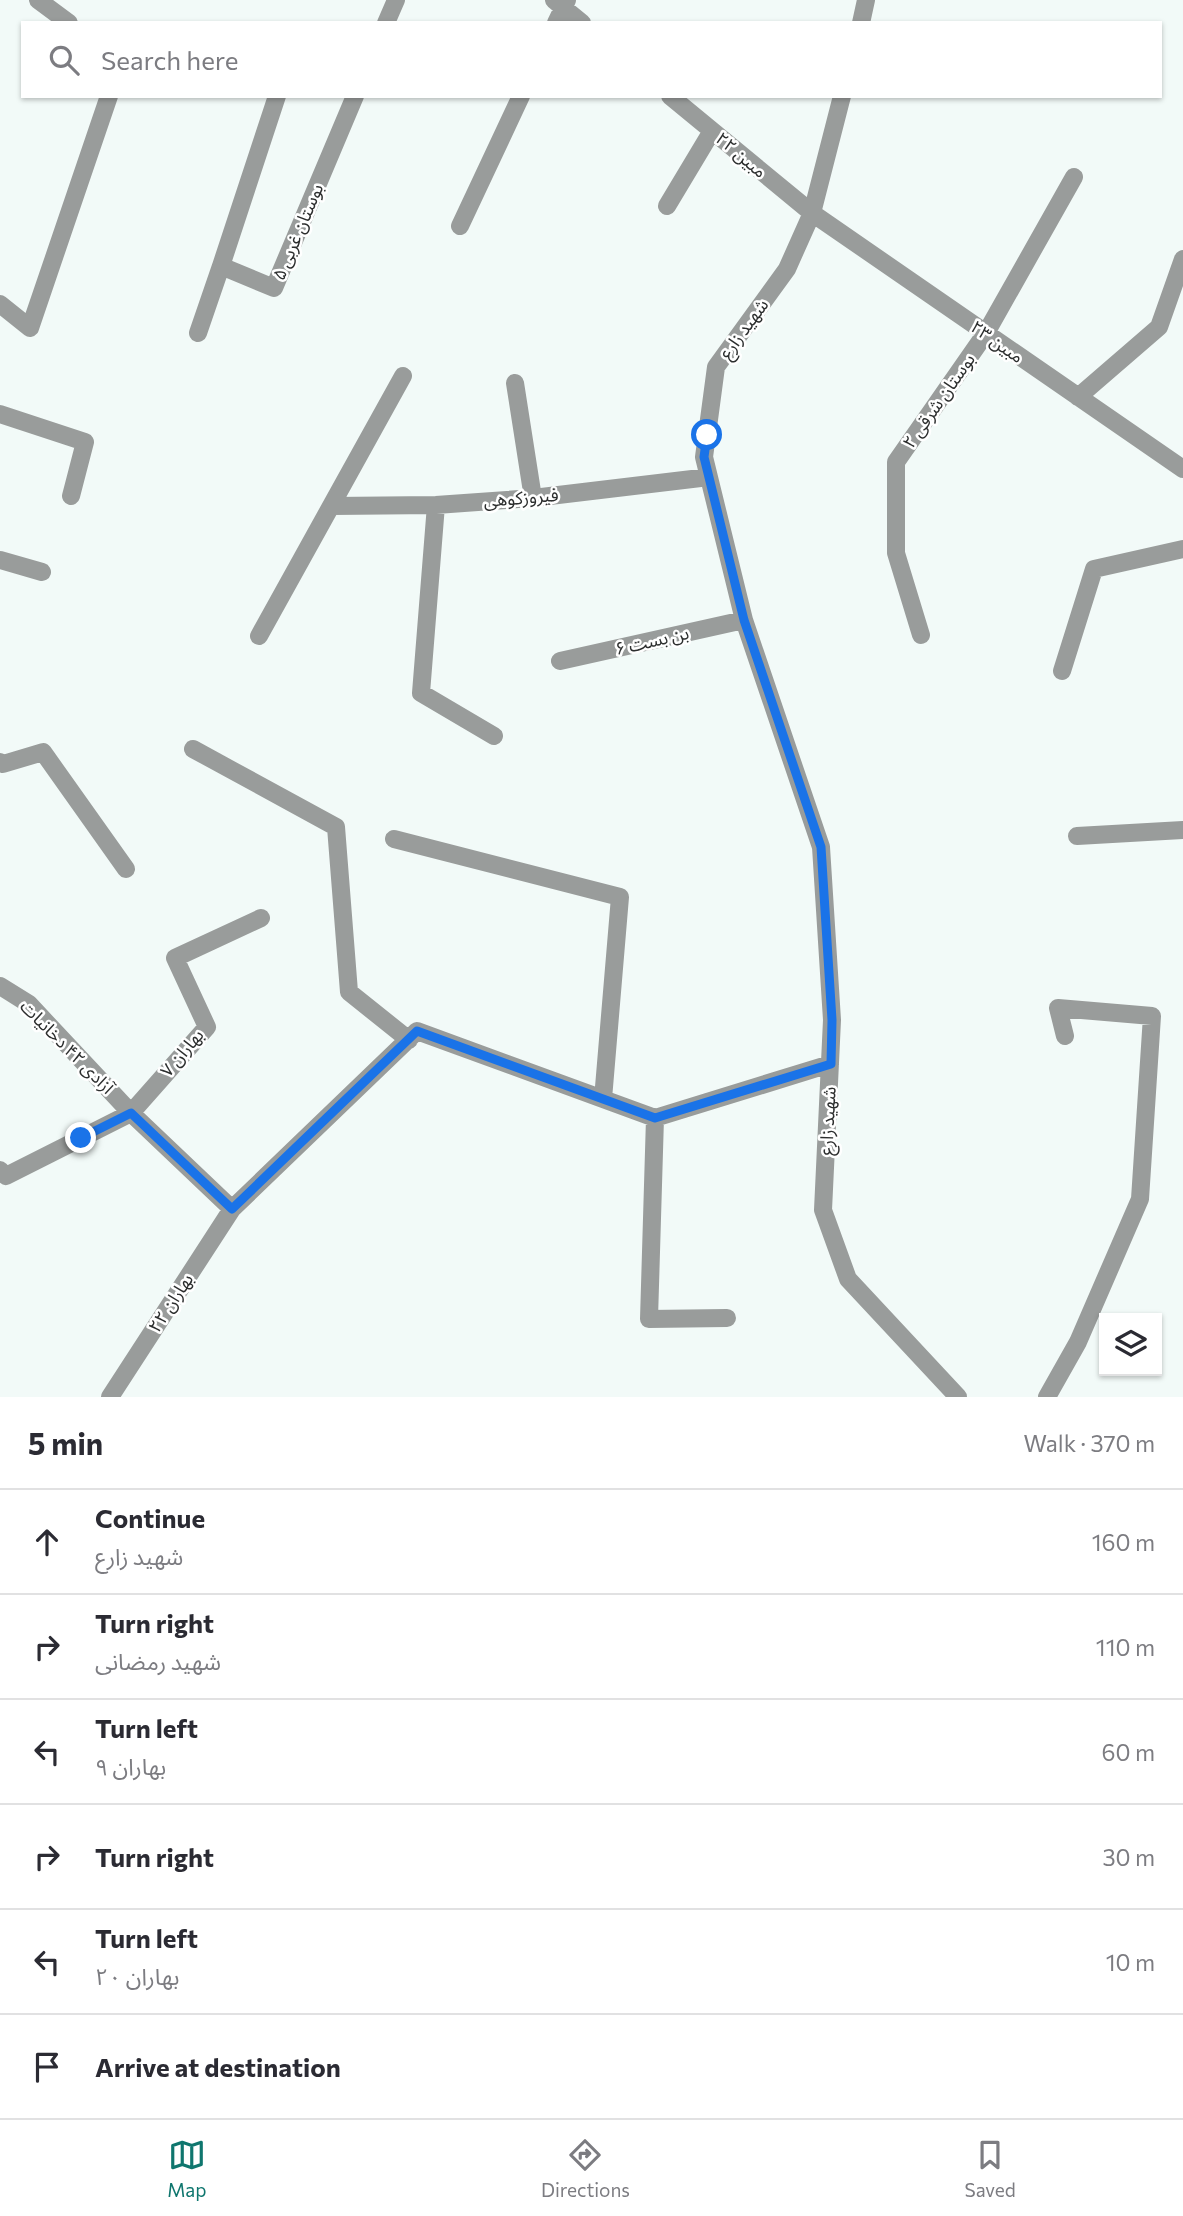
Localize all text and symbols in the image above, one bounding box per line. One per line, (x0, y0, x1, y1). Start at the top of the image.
search box (21, 21, 1162, 98)
icon: search (45, 41, 83, 79)
text: Search here (101, 44, 239, 75)
street label: مبین ۲۲ (711, 127, 772, 183)
street label: بوستان غربی ۵ (267, 180, 328, 284)
street label: شهید زارع (714, 294, 776, 365)
street label: مبین ۲۳ (966, 315, 1028, 368)
street label: بوستان شرقی ۲ (897, 349, 980, 453)
route start (691, 419, 722, 450)
street label: فیروزکوهی (482, 483, 559, 512)
street label: بن بست ۶ (613, 621, 691, 660)
street label: آزادی ۴۲ دخانیات (16, 995, 120, 1099)
street label: بهاران ۷ (155, 1024, 208, 1081)
street label: شهید زارع (814, 1086, 844, 1156)
route end (65, 1122, 96, 1153)
street label: بهاران ۲۲ (143, 1269, 198, 1337)
map controls (1099, 1313, 1162, 1376)
button: layers (1099, 1313, 1162, 1376)
text: 5 min (28, 1424, 103, 1461)
text: Walk · 370 m (1024, 1429, 1155, 1457)
text: Continue (95, 1502, 205, 1533)
icon: ahead (28, 1523, 66, 1561)
text: 160 m (1092, 1528, 1155, 1556)
text: شهید زارع (95, 1542, 183, 1570)
text: Turn right (95, 1607, 214, 1638)
icon: right (28, 1628, 66, 1666)
text: 110 m (1096, 1633, 1155, 1661)
text: شهید رمضانی (95, 1647, 221, 1675)
text: Turn left (95, 1712, 198, 1743)
icon: left (28, 1733, 66, 1771)
text: 60 m (1102, 1738, 1155, 1766)
text: بهاران ۹ (95, 1752, 166, 1780)
icon: right (28, 1838, 66, 1876)
text: Turn right (95, 1841, 214, 1872)
text: 30 m (1102, 1843, 1155, 1871)
text: Turn left (95, 1922, 198, 1953)
icon: left (28, 1943, 66, 1981)
text: 10 m (1106, 1948, 1155, 1976)
text: بهاران ۲۰ (95, 1962, 179, 1990)
icon: arrive (28, 2048, 66, 2086)
text: Arrive at destination (95, 2051, 341, 2082)
tab: Map (167, 2136, 206, 2201)
tab: Directions (541, 2136, 630, 2201)
tab: Saved (964, 2136, 1016, 2201)

